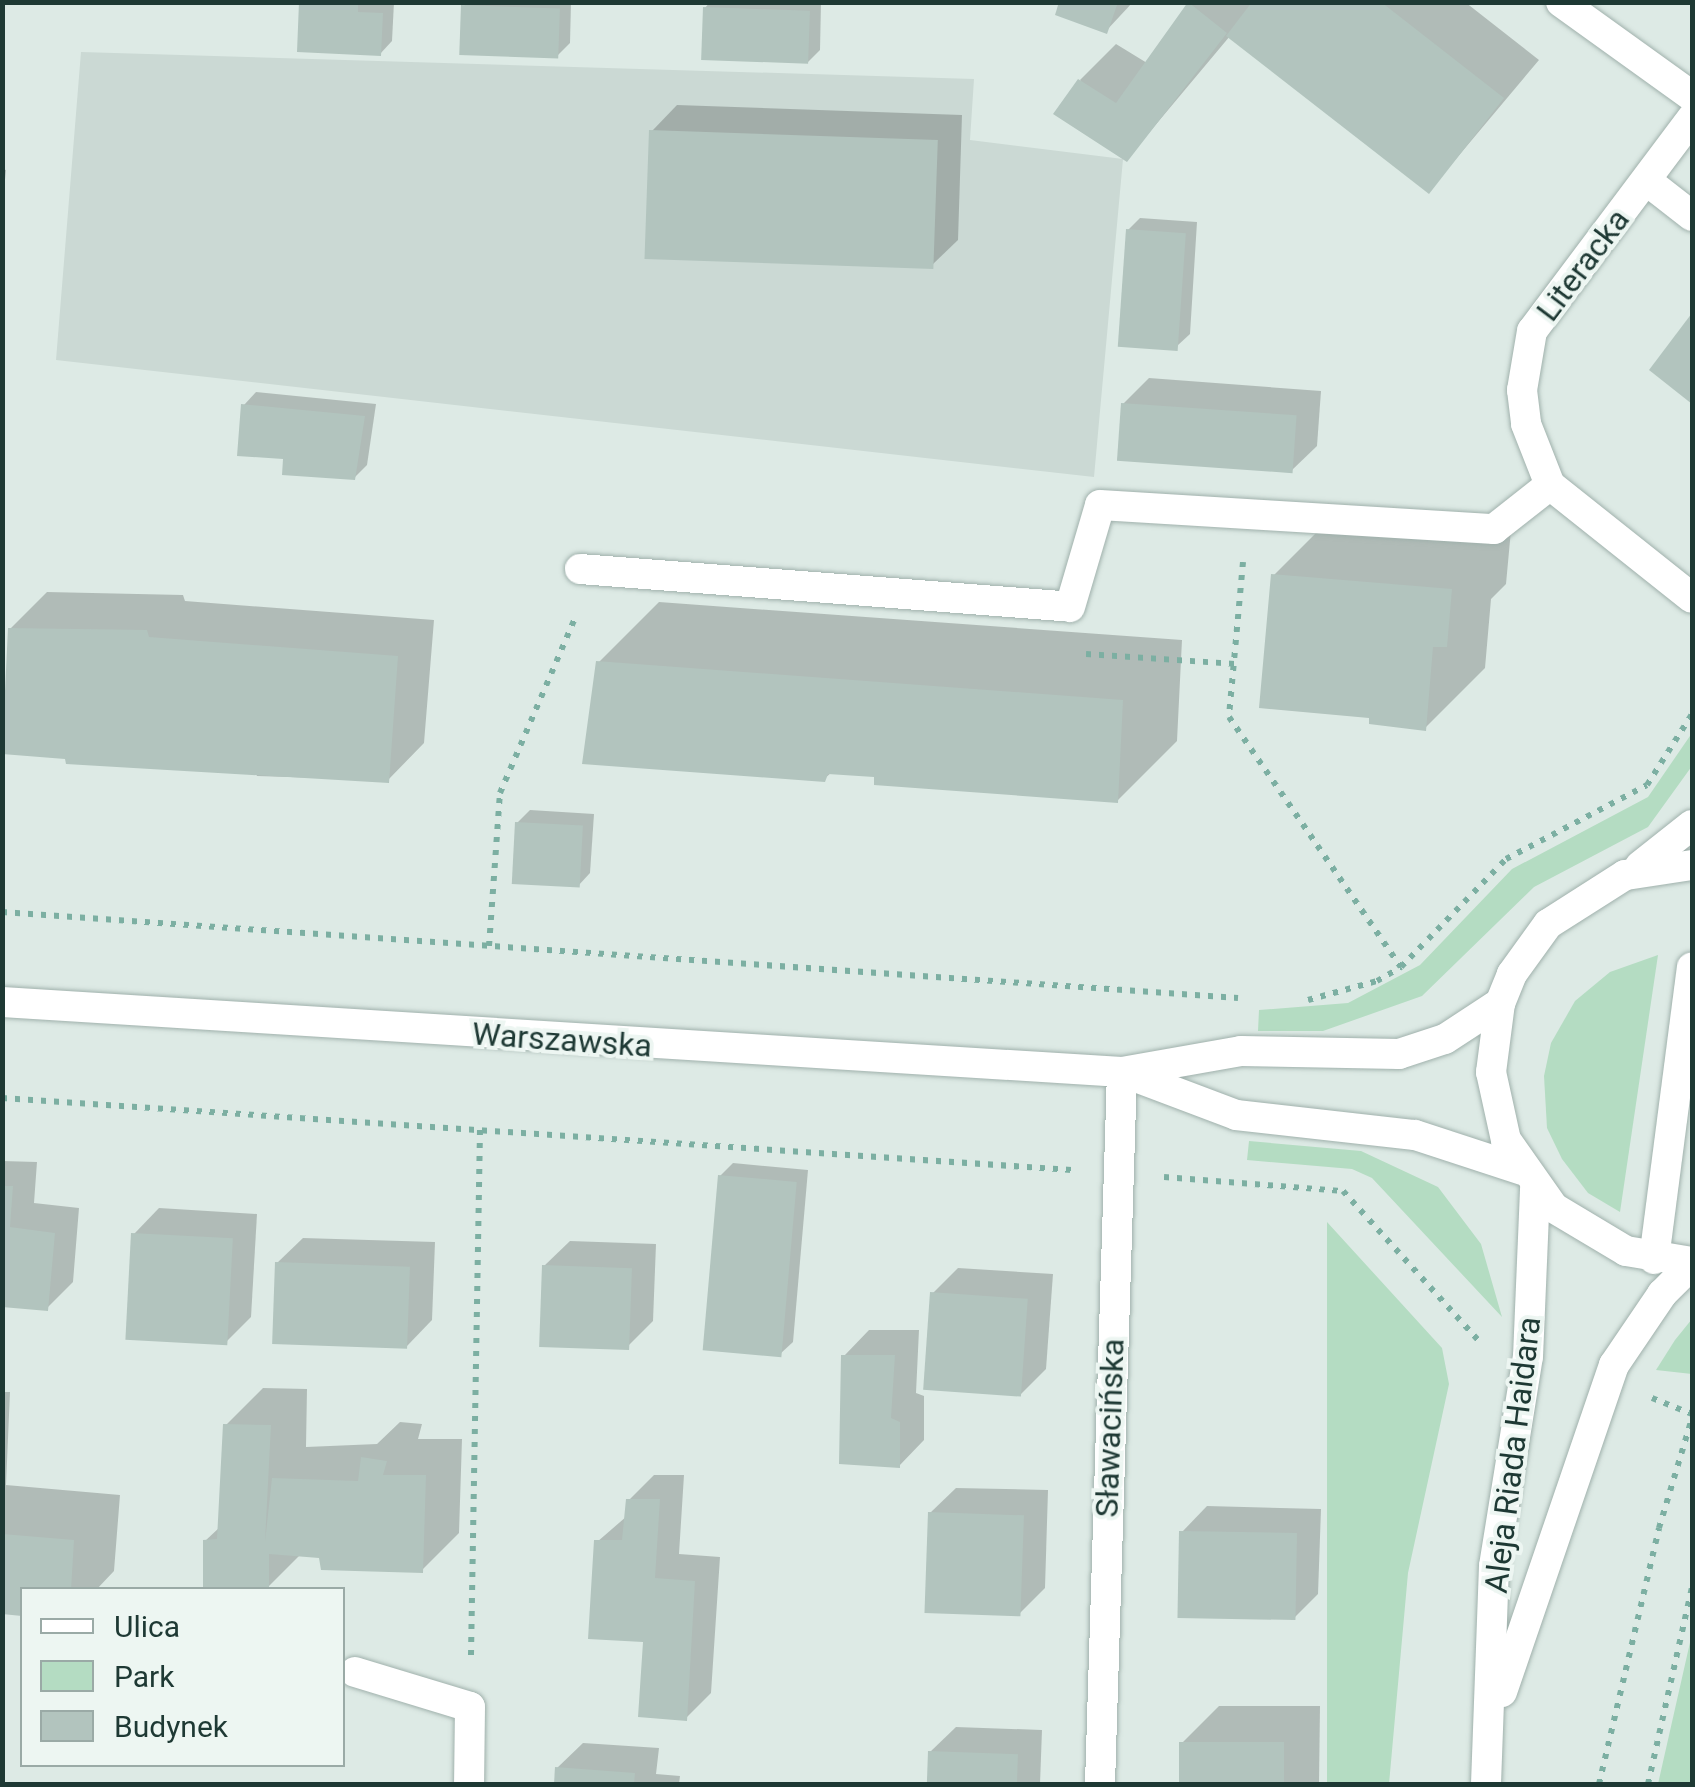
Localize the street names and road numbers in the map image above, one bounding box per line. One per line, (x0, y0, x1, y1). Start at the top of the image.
street label: Literacka (1528, 201, 1638, 329)
street label: Warszawska (471, 1015, 653, 1065)
street label: Aleja Riada Haidara (1477, 1315, 1549, 1595)
street label: Sławacińska (1088, 1338, 1132, 1518)

